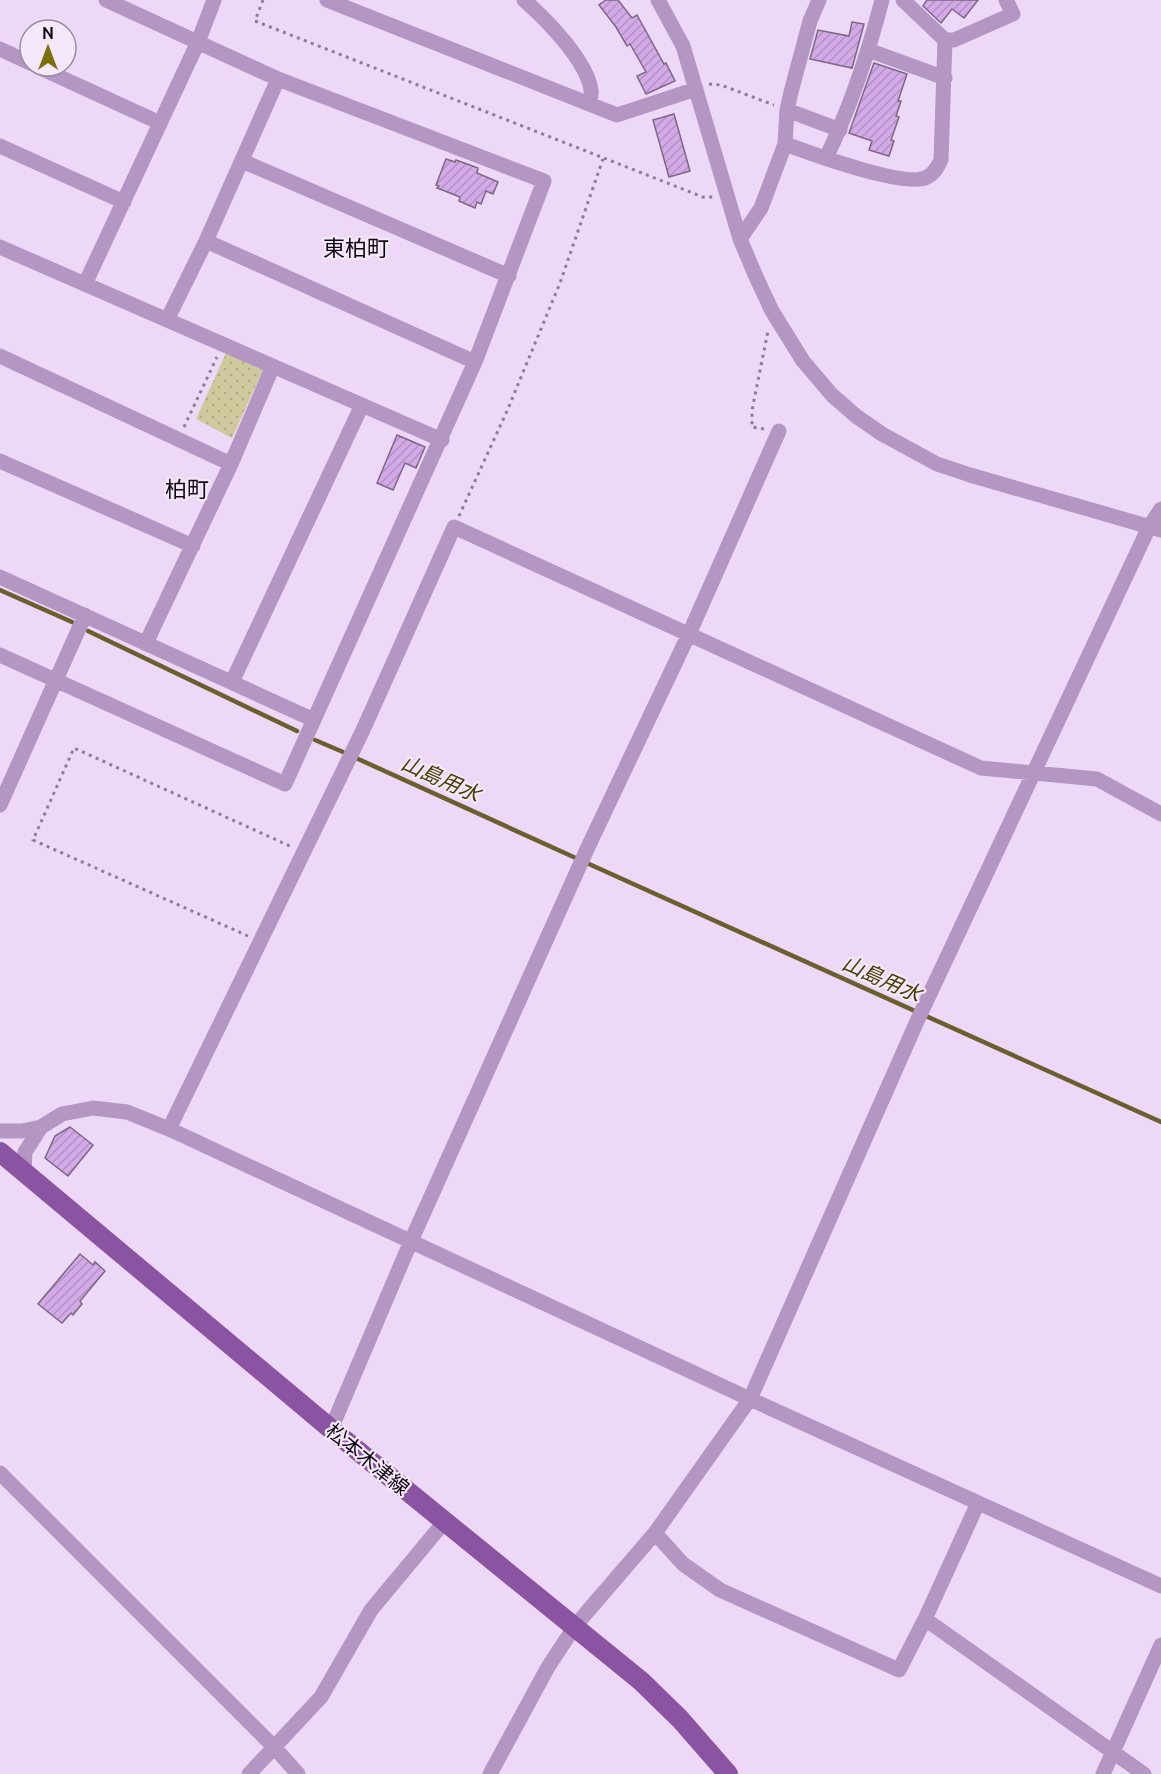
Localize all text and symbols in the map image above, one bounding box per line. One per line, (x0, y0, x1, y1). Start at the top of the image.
north arrow (18, 18, 78, 78)
text: N (42, 24, 54, 42)
district label: 東柏町 (323, 235, 389, 260)
district label: 柏町 (165, 476, 209, 501)
water label: 山島用水 (398, 750, 486, 807)
water label: 山島用水 (839, 950, 927, 1007)
street label: 松本木津線 (322, 1419, 414, 1499)

